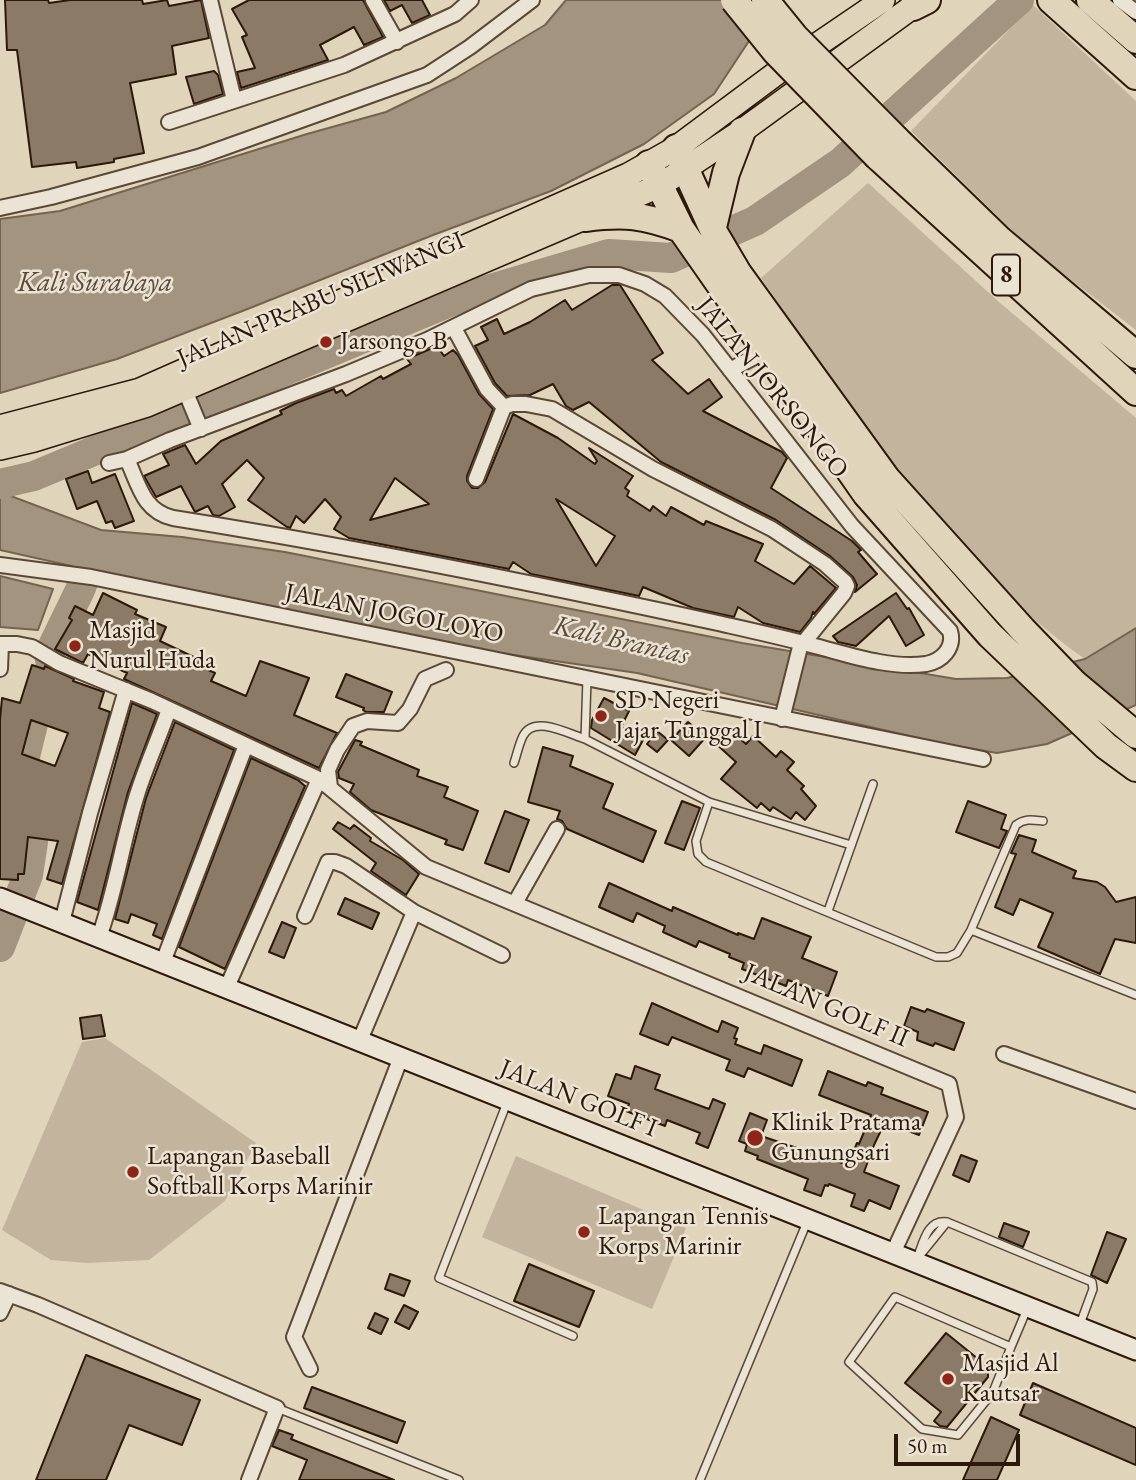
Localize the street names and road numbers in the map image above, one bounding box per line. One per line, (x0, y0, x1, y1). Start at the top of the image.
street label: JALAN PRABU SILIWANGI (173, 225, 469, 375)
road number: 8 (992, 254, 1020, 296)
street label: JALAN JORSONGO (689, 291, 855, 485)
street label: JALAN JOGOLOYO (282, 577, 506, 651)
street label: JALAN GOLF II (739, 957, 913, 1055)
street label: JALAN GOLF I (495, 1053, 661, 1145)

